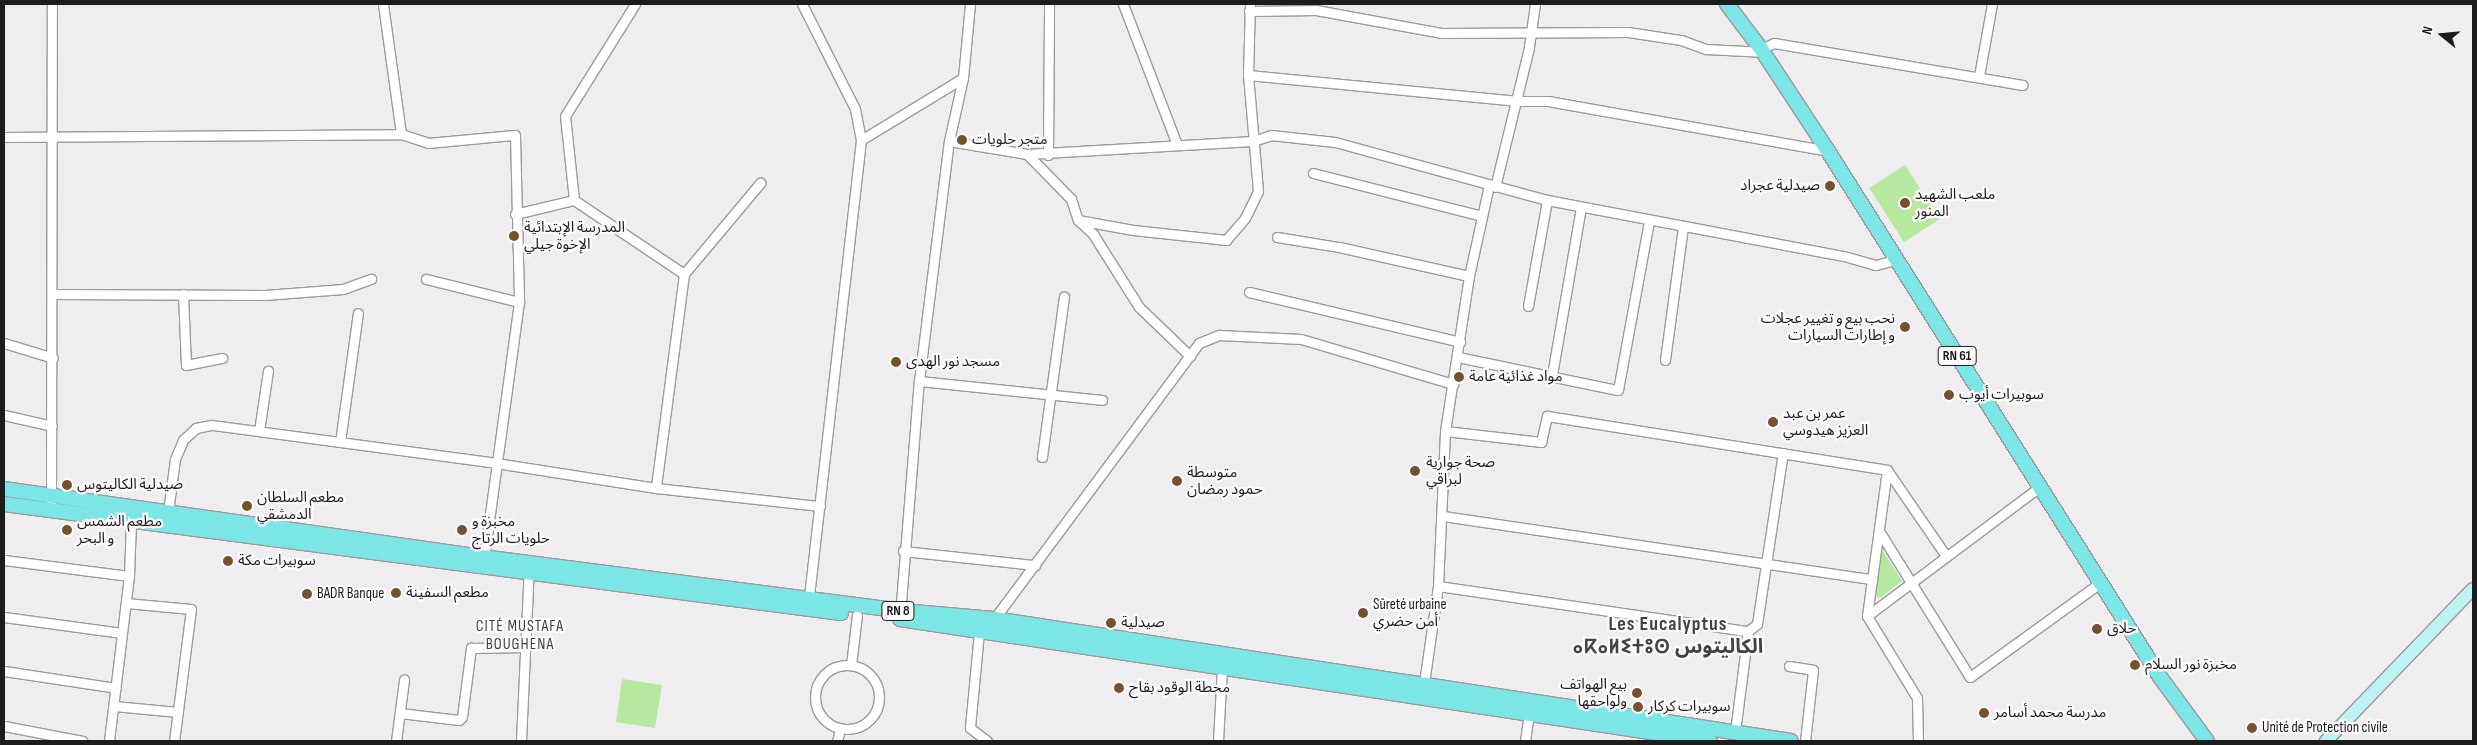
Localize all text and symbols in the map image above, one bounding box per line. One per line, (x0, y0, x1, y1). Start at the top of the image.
north arrow (2417, 10, 2467, 60)
text: N (2418, 24, 2436, 37)
place label: متجر حلويات (972, 131, 1048, 149)
marker: متجر حلويات (956, 134, 968, 146)
place label: صيدلية عجراد (1740, 177, 1820, 195)
marker: صيدلية عجراد (1824, 180, 1836, 192)
place label: ملعب الشهيد المنور (1915, 185, 1995, 220)
marker: ملعب الشهيد المنور (1899, 197, 1911, 209)
place label: المدرسة الإبتدائية الإخوة جيلي (524, 218, 625, 253)
marker: المدرسة الإبتدائية الإخوة جيلي (508, 230, 520, 242)
place label: نحب بيع و تغيير عجلات و إطارات السيارات (1761, 309, 1895, 344)
marker: نحب بيع و تغيير عجلات و إطارات السيارات (1899, 321, 1911, 333)
road number: RN 61 (1937, 344, 1977, 368)
place label: مسجد نور الهدى (906, 353, 1000, 371)
marker: مسجد نور الهدى (890, 356, 902, 368)
place label: مواد غذائية عامة (1469, 368, 1563, 386)
marker: مواد غذائية عامة (1453, 371, 1465, 383)
place label: سوبيرات أيوب (1959, 386, 2044, 404)
marker: سوبيرات أيوب (1943, 389, 1955, 401)
place label: عمر بن عبد العزيز هيدوسي (1783, 404, 1868, 439)
marker: عمر بن عبد العزيز هيدوسي (1767, 416, 1779, 428)
place label: صحة جوارية لبراقي (1426, 453, 1495, 488)
place label: متوسطة حمود رمضان (1187, 463, 1263, 498)
marker: صحة جوارية لبراقي (1408, 464, 1422, 478)
marker: متوسطة حمود رمضان (1171, 475, 1183, 487)
place label: صيدلية الكاليتوس (77, 476, 183, 494)
marker: صيدلية الكاليتوس (61, 479, 73, 491)
place label: مطعم السلطان الدمشقي (257, 488, 344, 523)
marker: مطعم السلطان الدمشقي (241, 500, 253, 512)
place label: مطعم الشمس و البحر (77, 512, 162, 547)
place label: مخبزة و حلويات الرتاج (472, 512, 550, 547)
marker: مطعم الشمس و البحر (61, 524, 73, 536)
marker: مخبزة و حلويات الرتاج (456, 524, 468, 536)
place label: سوبيرات مكة (238, 552, 316, 570)
marker: سوبيرات مكة (222, 555, 234, 567)
place label: مطعم السفينة (406, 584, 489, 602)
place label: BADR Banque (317, 585, 384, 603)
marker: مطعم السفينة (390, 587, 402, 599)
marker: BADR Banque (301, 588, 313, 600)
place label: Sûreté urbaine أمن حضري (1373, 595, 1446, 630)
road number: RN 8 (880, 600, 916, 622)
marker: Sûreté urbaine أمن حضري (1357, 607, 1369, 619)
district label: Les Eucalyptus ⴰⴽⴰⵍⵉⵜⵓⵙ الكاليتوس (1577, 613, 1759, 660)
place label: صيدلية (1121, 614, 1165, 632)
district label: CITÉ MUSTAFA BOUGHENA (474, 617, 566, 655)
marker: صيدلية (1105, 617, 1117, 629)
place label: حلاق (2107, 620, 2136, 638)
marker: حلاق (2091, 623, 2103, 635)
place label: مخبزة نور السلام (2145, 656, 2237, 674)
marker: مخبزة نور السلام (2129, 659, 2141, 671)
place label: بيع الهواتف ولواحقها (1560, 675, 1627, 710)
place label: محطة الوقود بقاح (1129, 679, 1230, 697)
marker: محطة الوقود بقاح (1113, 682, 1125, 694)
marker: بيع الهواتف ولواحقها (1631, 687, 1643, 699)
place label: سوبيرات كركار (1648, 698, 1730, 716)
marker: سوبيرات كركار (1632, 701, 1644, 713)
place label: مدرسة محمد أسامر (1994, 704, 2106, 722)
marker: مدرسة محمد أسامر (1978, 707, 1990, 719)
place label: Unité de Protection civile (2262, 719, 2388, 737)
marker: Unité de Protection civile (2246, 722, 2258, 734)

